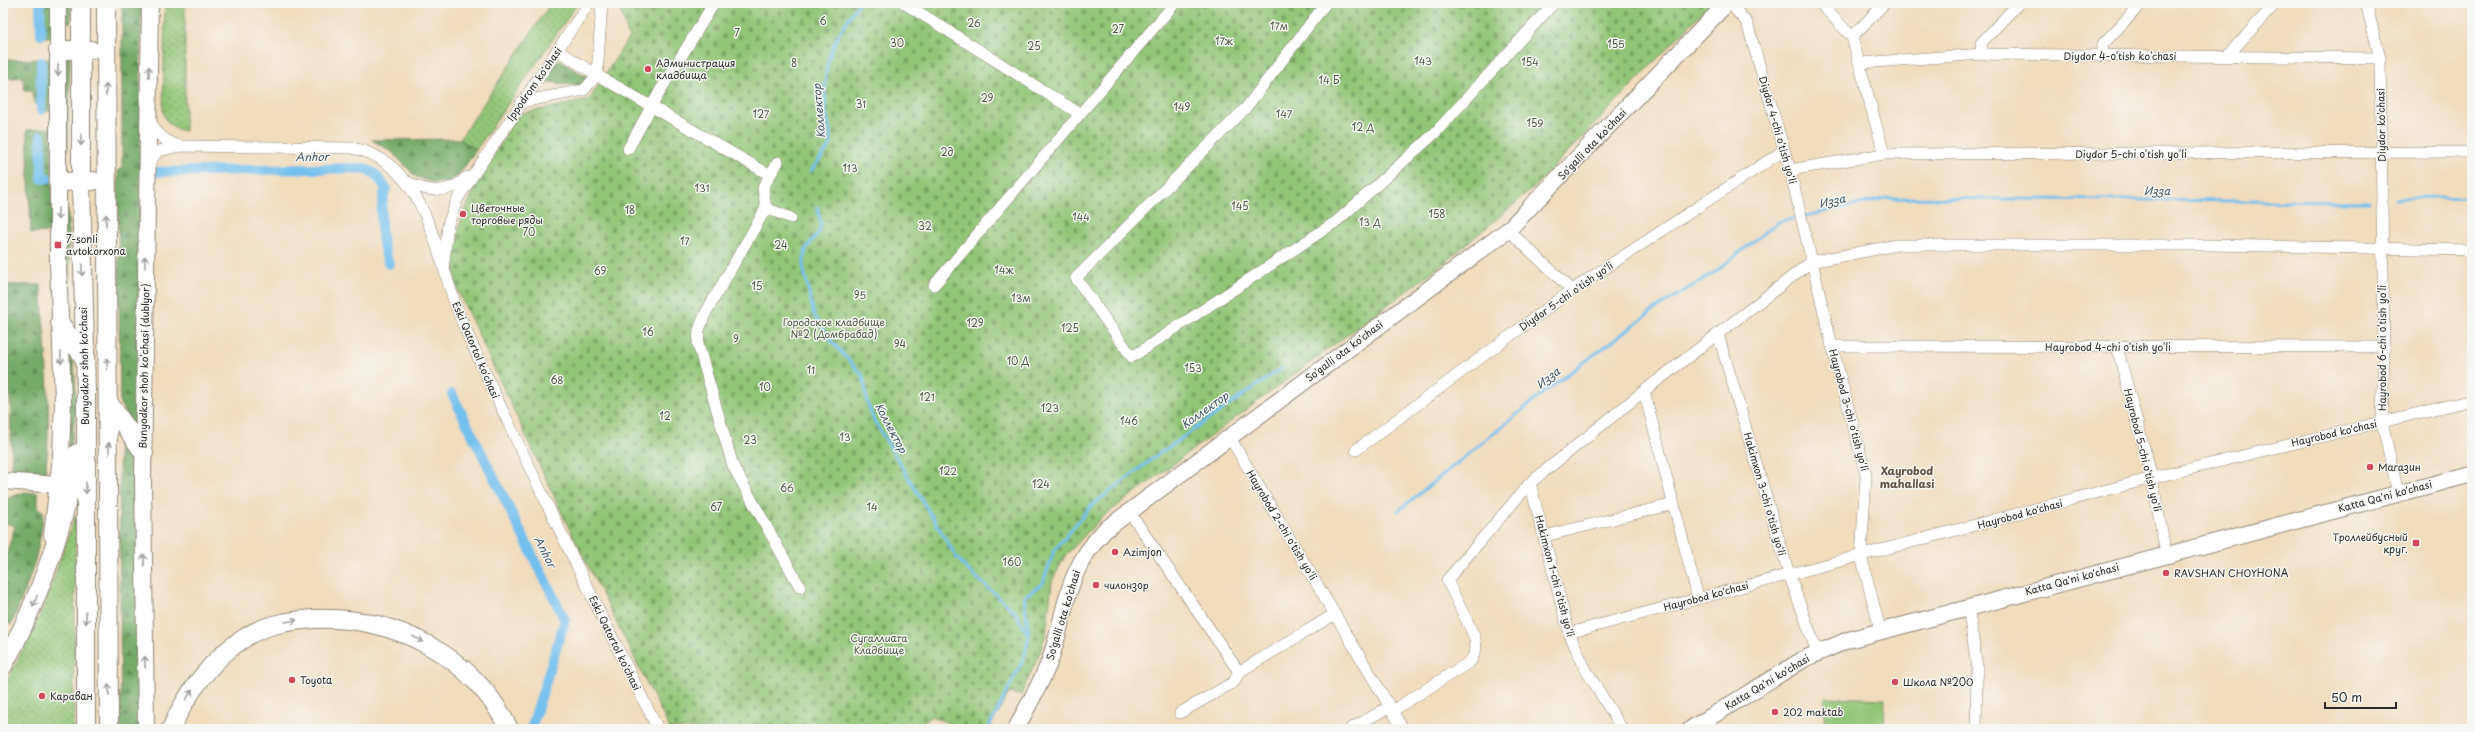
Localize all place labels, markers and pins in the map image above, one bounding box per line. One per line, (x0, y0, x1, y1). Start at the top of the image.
place label: Администрация кладбища (656, 55, 736, 82)
marker: Администрация кладбища (643, 64, 653, 74)
place label: Цветочные торговые ряды (471, 200, 543, 227)
marker: Цветочные торговые ряды (458, 209, 468, 219)
place label: 7-sonli avtokorxona (66, 231, 126, 258)
marker: 7-sonli avtokorxona (53, 240, 63, 250)
place label: Магазин (2378, 459, 2421, 474)
marker: Магазин (2365, 462, 2375, 472)
place label: Троллейбусный круг. (2332, 529, 2408, 557)
marker: Троллейбусный круг. (2411, 538, 2421, 548)
place label: Azimjon (1123, 544, 1162, 559)
marker: Azimjon (1110, 547, 1120, 557)
place label: RAVSHAN CHOYHONA (2174, 565, 2289, 580)
marker: RAVSHAN CHOYHONA (2161, 568, 2171, 578)
place label: чилонзор (1104, 577, 1149, 592)
marker: чилонзор (1091, 580, 1101, 590)
place label: Toyota (300, 672, 333, 687)
place label: Школа №200 (1903, 674, 1973, 689)
marker: Toyota (287, 675, 297, 685)
marker: Школа №200 (1890, 677, 1900, 687)
place label: Караван (50, 688, 93, 703)
marker: Караван (37, 691, 47, 701)
place label: 202 maktab (1783, 704, 1844, 719)
marker: 202 maktab (1770, 707, 1780, 717)

